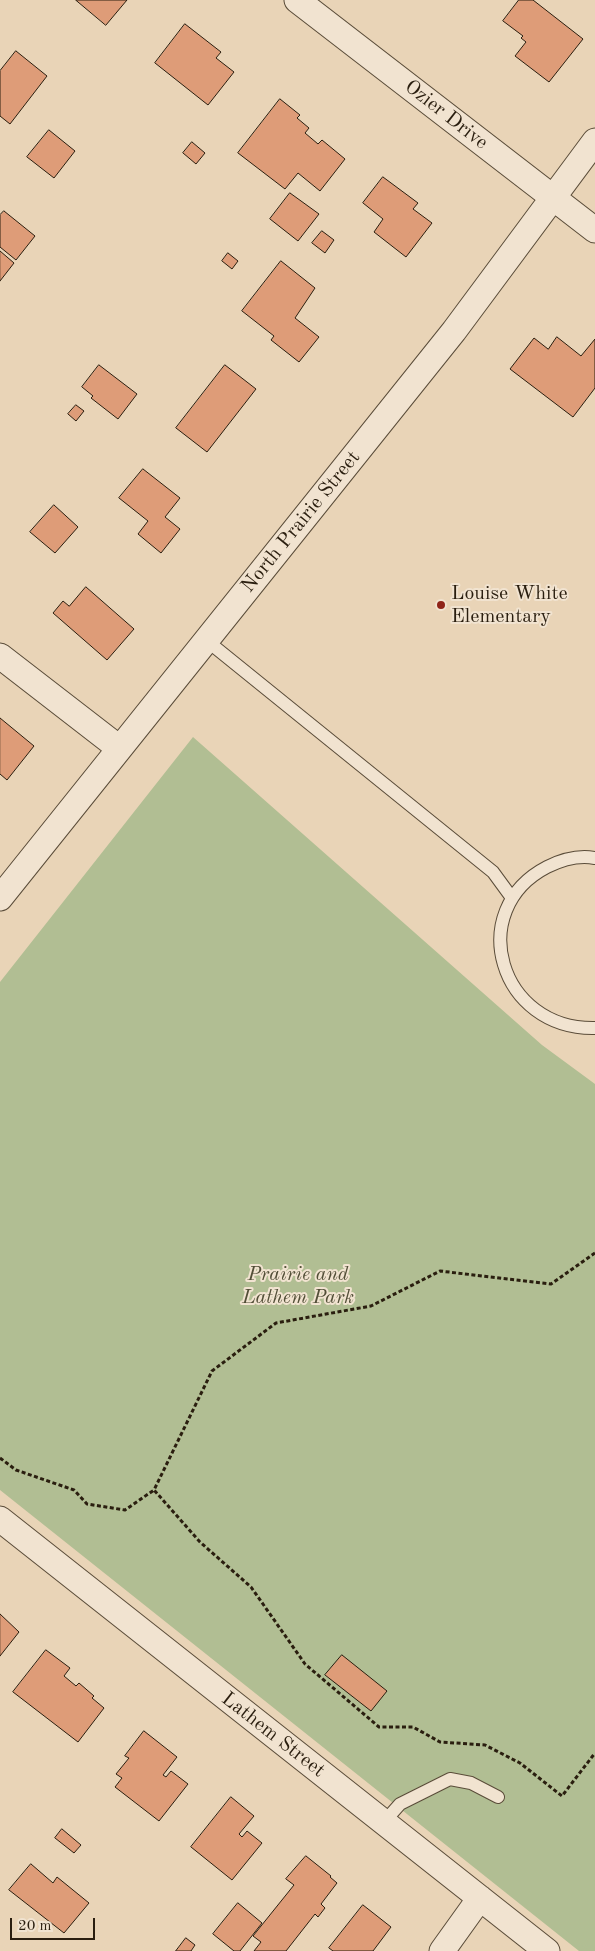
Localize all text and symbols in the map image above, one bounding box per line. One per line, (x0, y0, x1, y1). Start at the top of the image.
street label: Ozier Drive (400, 75, 492, 155)
street label: North Prairie Street (236, 446, 366, 598)
place label: Louise White Elementary (451, 582, 568, 629)
marker: Louise White Elementary (435, 599, 447, 611)
park label: Prairie and Lathem Park (242, 1263, 354, 1310)
street label: Lathem Street (216, 1687, 330, 1783)
scale bar (12, 1908, 98, 1940)
text: 20 m (18, 1919, 52, 1934)

